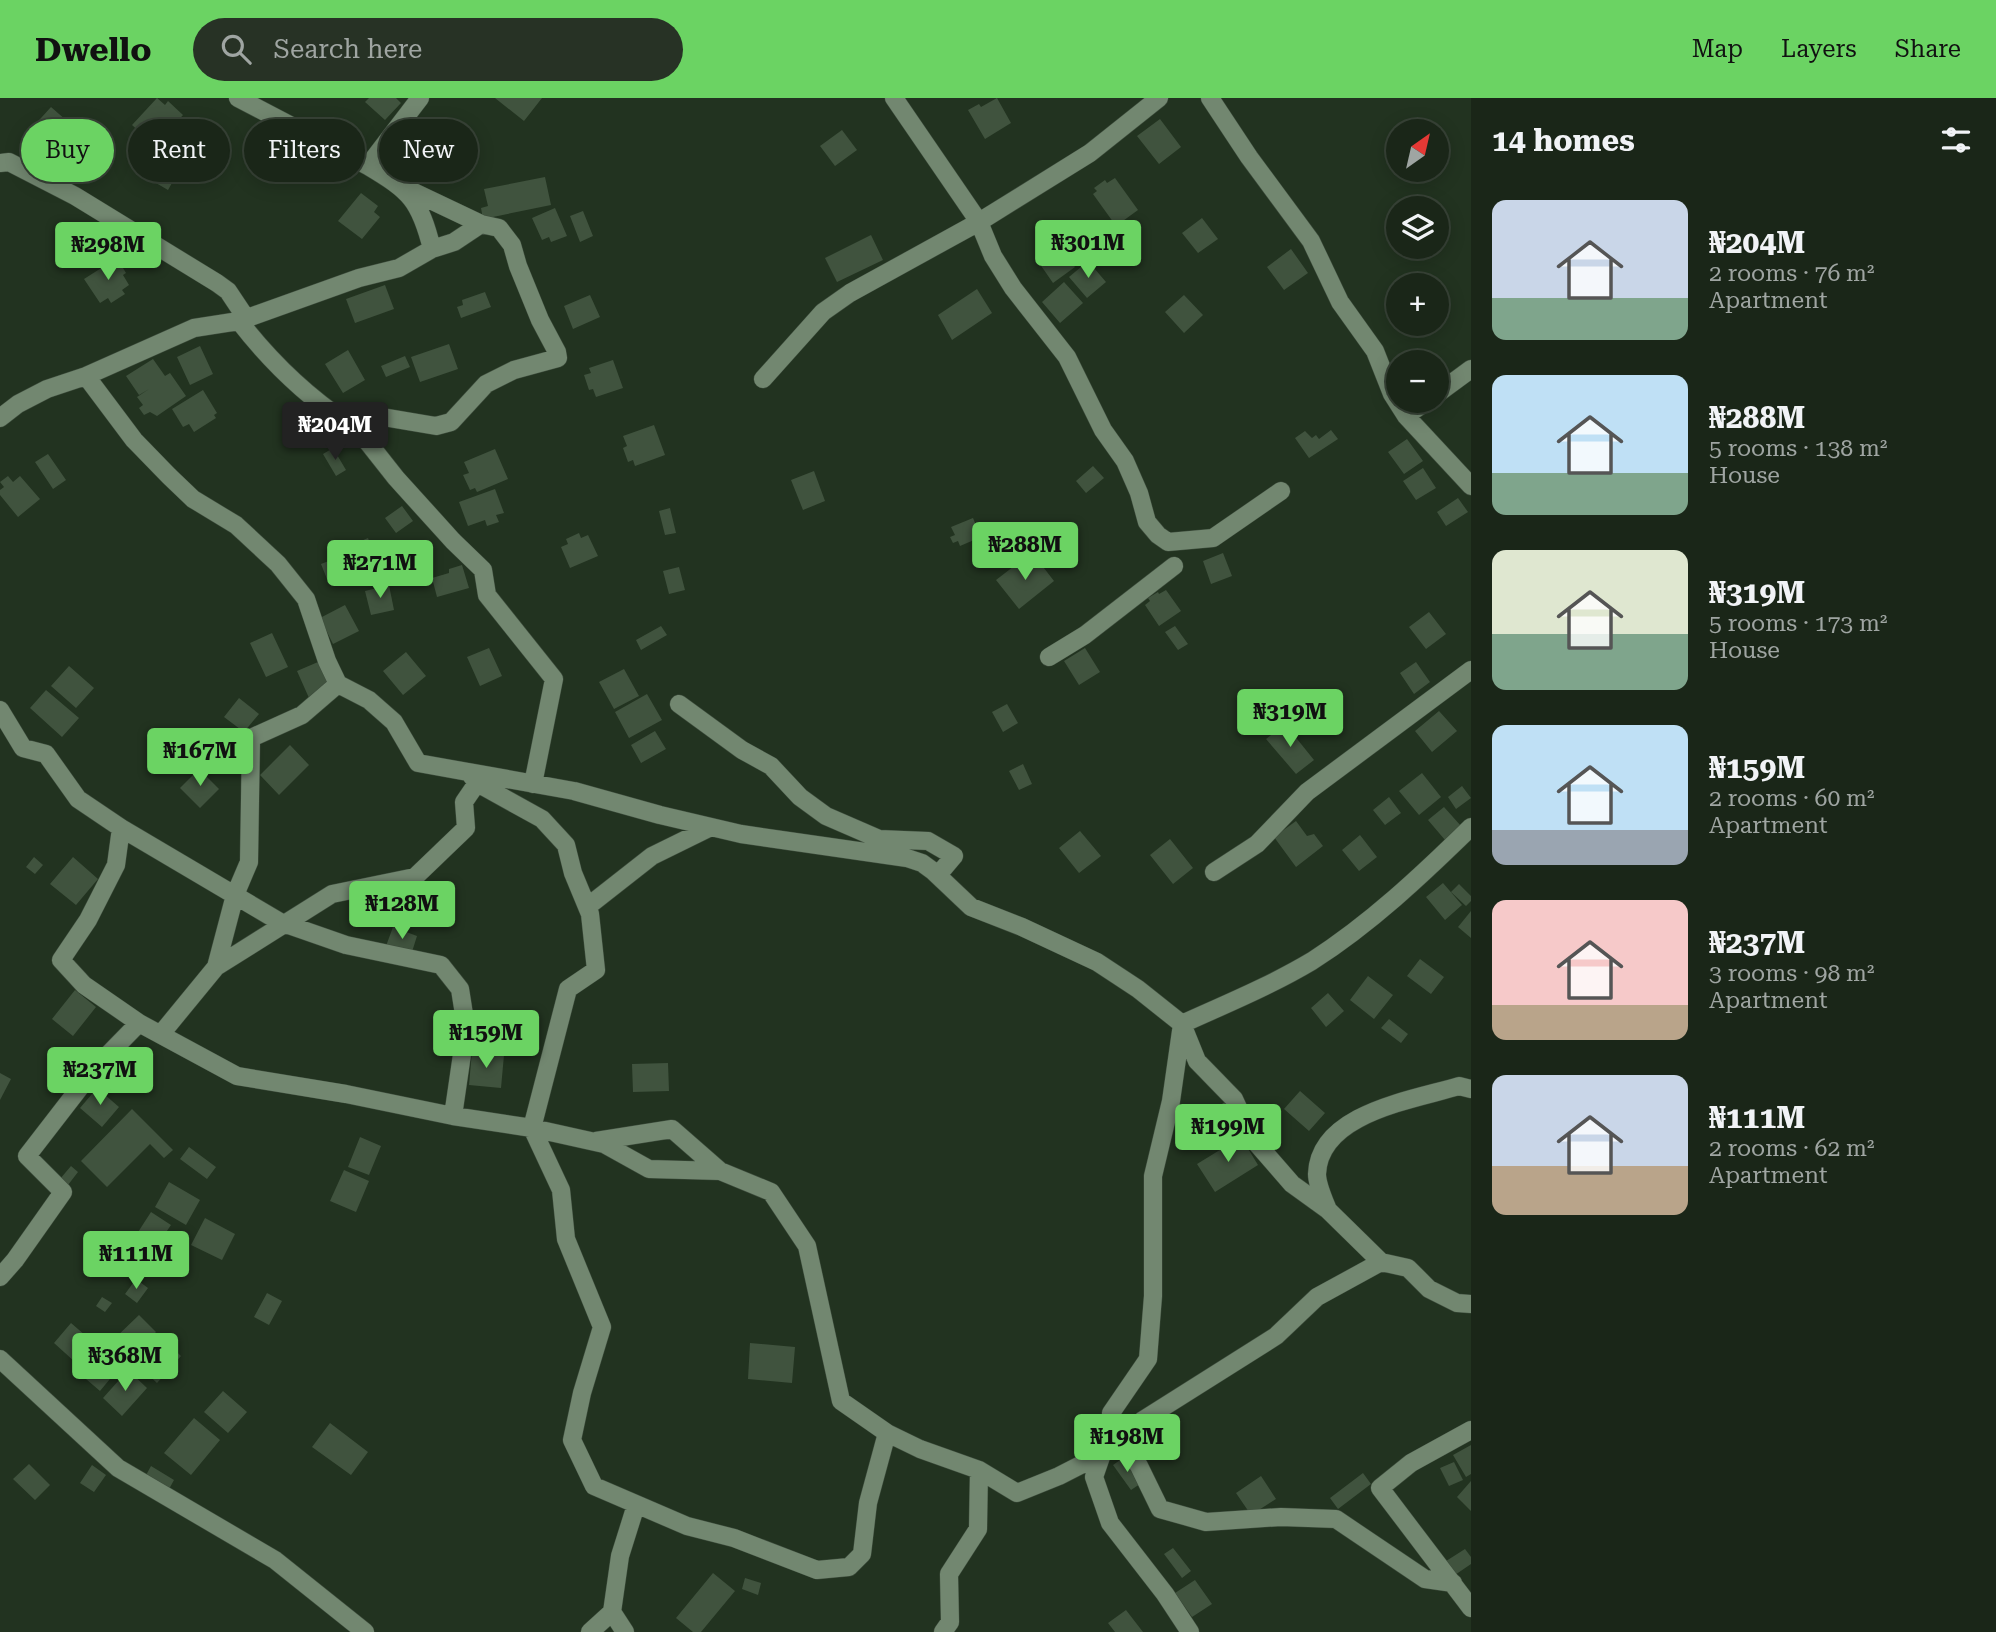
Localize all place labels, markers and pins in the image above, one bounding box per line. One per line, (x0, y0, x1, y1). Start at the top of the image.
pin: ₦301M (1039, 220, 1137, 280)
pin: ₦298M (59, 222, 157, 282)
pin: ₦204M (286, 402, 384, 462)
pin: ₦288M (976, 522, 1074, 582)
pin: ₦271M (331, 540, 429, 600)
pin: ₦319M (1241, 690, 1339, 749)
pin: ₦167M (151, 728, 249, 788)
pin: ₦128M (353, 882, 451, 941)
pin: ₦159M (437, 1010, 535, 1070)
pin: ₦237M (51, 1048, 149, 1107)
pin: ₦199M (1179, 1104, 1277, 1164)
pin: ₦111M (87, 1232, 185, 1291)
pin: ₦368M (76, 1334, 174, 1393)
pin: ₦198M (1078, 1414, 1176, 1474)

